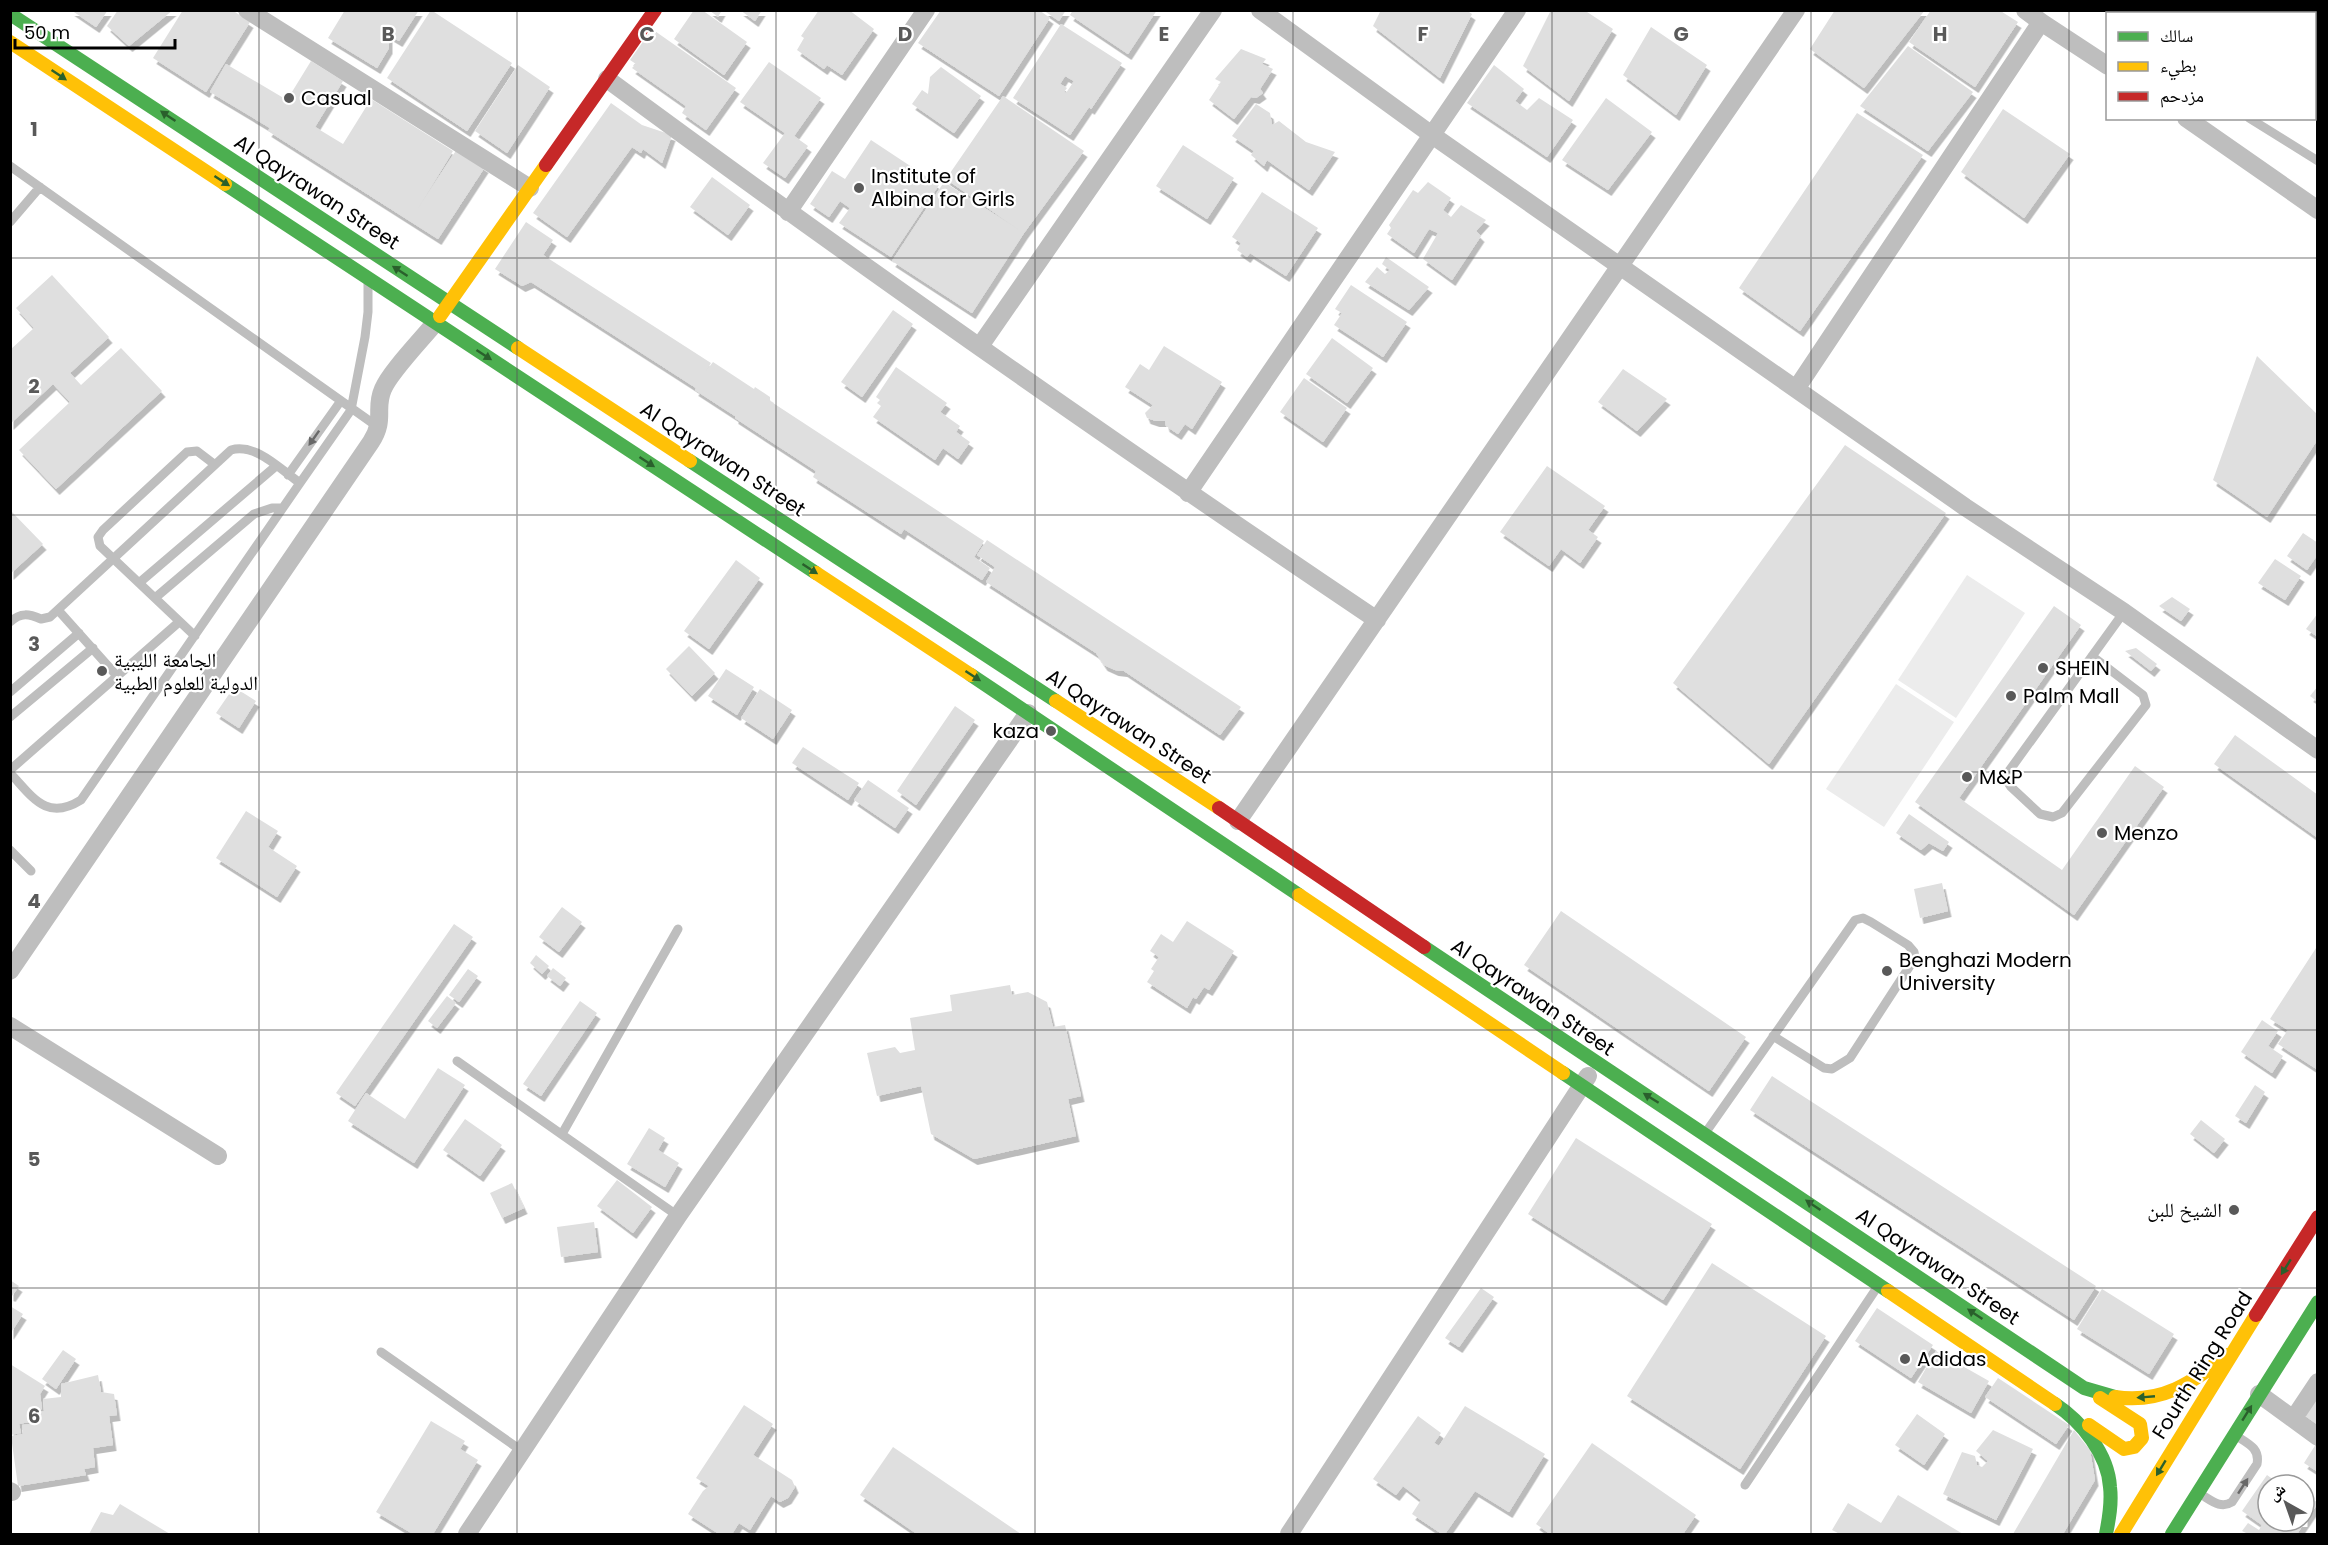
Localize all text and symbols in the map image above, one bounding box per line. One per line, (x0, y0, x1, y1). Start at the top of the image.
scale bar (15, 12, 176, 50)
legend (2106, 12, 2316, 120)
text: 50 m (24, 20, 70, 45)
text: B (381, 20, 395, 48)
text: C (639, 20, 655, 48)
text: D (898, 20, 912, 48)
text: E (1159, 20, 1169, 48)
text: F (1418, 20, 1429, 48)
text: G (1673, 20, 1689, 48)
text: H (1933, 20, 1947, 48)
text: سالك (2160, 23, 2193, 48)
text: بطيء (2160, 53, 2197, 81)
one-way arrow (51, 69, 68, 80)
text: مزدحم (2160, 83, 2204, 108)
place label: Casual (301, 84, 372, 112)
marker: Casual (282, 91, 296, 105)
one-way arrow (159, 111, 176, 122)
text: 1 (30, 115, 38, 143)
street label: Al Qayrawan Street (229, 128, 405, 256)
place label: Institute of Albina for Girls (871, 162, 1015, 213)
one-way arrow (214, 176, 231, 187)
marker: Institute of Albina for Girls (852, 181, 866, 195)
one-way arrow (392, 265, 408, 276)
one-way arrow (475, 349, 491, 361)
text: 2 (28, 372, 40, 400)
street label: Al Qayrawan Street (635, 395, 811, 523)
one-way arrow (309, 430, 320, 446)
one-way arrow (638, 456, 654, 468)
one-way arrow (801, 563, 817, 575)
text: 3 (28, 630, 40, 658)
place label: الجامعة الليبية الدولية للعلوم الطبية (114, 646, 258, 697)
place label: SHEIN (2055, 654, 2110, 682)
marker: SHEIN (2036, 661, 2050, 675)
street label: Al Qayrawan Street (1041, 662, 1217, 790)
marker: الجامعة الليبية الدولية للعلوم الطبية (95, 664, 109, 678)
one-way arrow (964, 670, 980, 682)
place label: Palm Mall (2023, 682, 2120, 710)
marker: Palm Mall (2004, 689, 2018, 703)
place label: kaza (993, 717, 1039, 745)
marker: kaza (1044, 724, 1058, 738)
place label: M&P (1979, 763, 2023, 791)
marker: M&P (1960, 770, 1974, 784)
place label: Menzo (2114, 819, 2178, 847)
marker: Menzo (2095, 826, 2109, 840)
text: 4 (27, 887, 41, 915)
street label: Al Qayrawan Street (1446, 932, 1620, 1062)
place label: Benghazi Modern University (1899, 946, 2072, 997)
marker: Benghazi Modern University (1880, 964, 1894, 978)
one-way arrow (1643, 1092, 1659, 1104)
text: 5 (28, 1145, 41, 1173)
place label: الشيخ للبن (2147, 1196, 2222, 1224)
one-way arrow (1805, 1200, 1822, 1211)
street label: Al Qayrawan Street (1851, 1201, 2025, 1331)
marker: الشيخ للبن (2227, 1203, 2241, 1217)
one-way arrow (2281, 1259, 2292, 1275)
street label: Fourth Ring Road (2145, 1286, 2259, 1444)
one-way arrow (1967, 1309, 1983, 1320)
place label: Adidas (1917, 1345, 1986, 1373)
marker: Adidas (1898, 1352, 1912, 1366)
one-way arrow (2136, 1392, 2155, 1402)
text: 6 (28, 1402, 40, 1430)
one-way arrow (2241, 1405, 2252, 1422)
one-way arrow (2156, 1460, 2167, 1476)
north arrow (2256, 1473, 2316, 1533)
one-way arrow (2237, 1478, 2249, 1494)
text: ش (2263, 1478, 2291, 1506)

